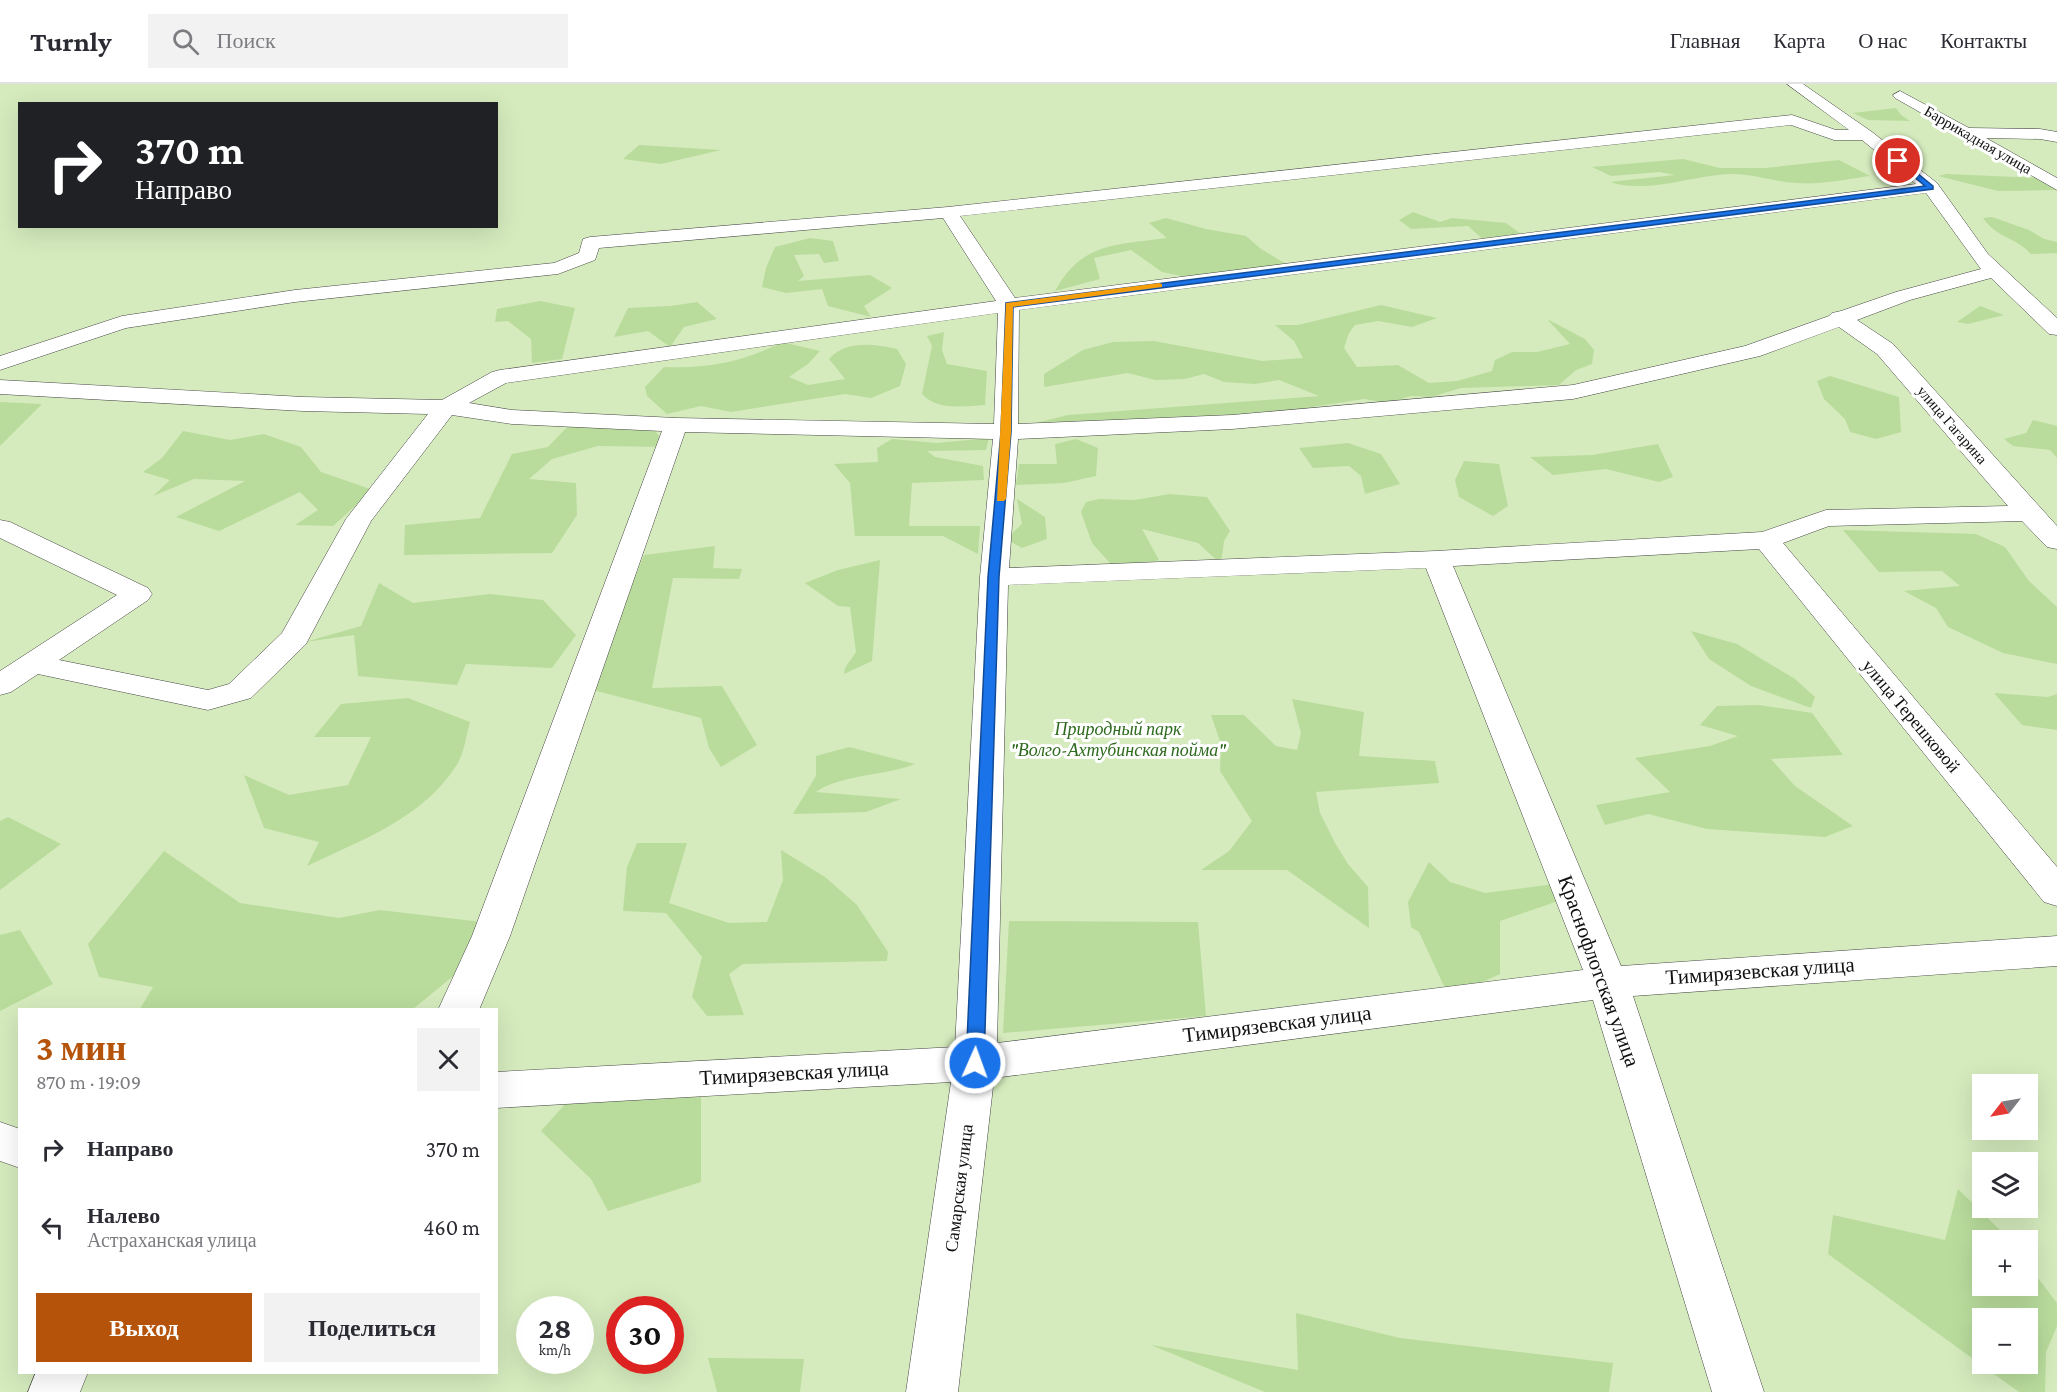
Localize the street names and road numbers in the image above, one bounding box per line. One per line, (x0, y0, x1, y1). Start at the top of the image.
street label: Баррикадная улица (1922, 103, 2035, 177)
street label: улица Гагарина (1914, 383, 1990, 467)
street label: улица Терешковой (1858, 656, 1964, 777)
street label: Краснофлотская улица (1553, 872, 1645, 1071)
street label: Тимирязевская улица (1665, 952, 1856, 990)
street label: Тимирязевская улица (1181, 1000, 1373, 1047)
street label: Тимирязевская улица (699, 1056, 890, 1090)
street label: Самарская улица (941, 1123, 977, 1253)

